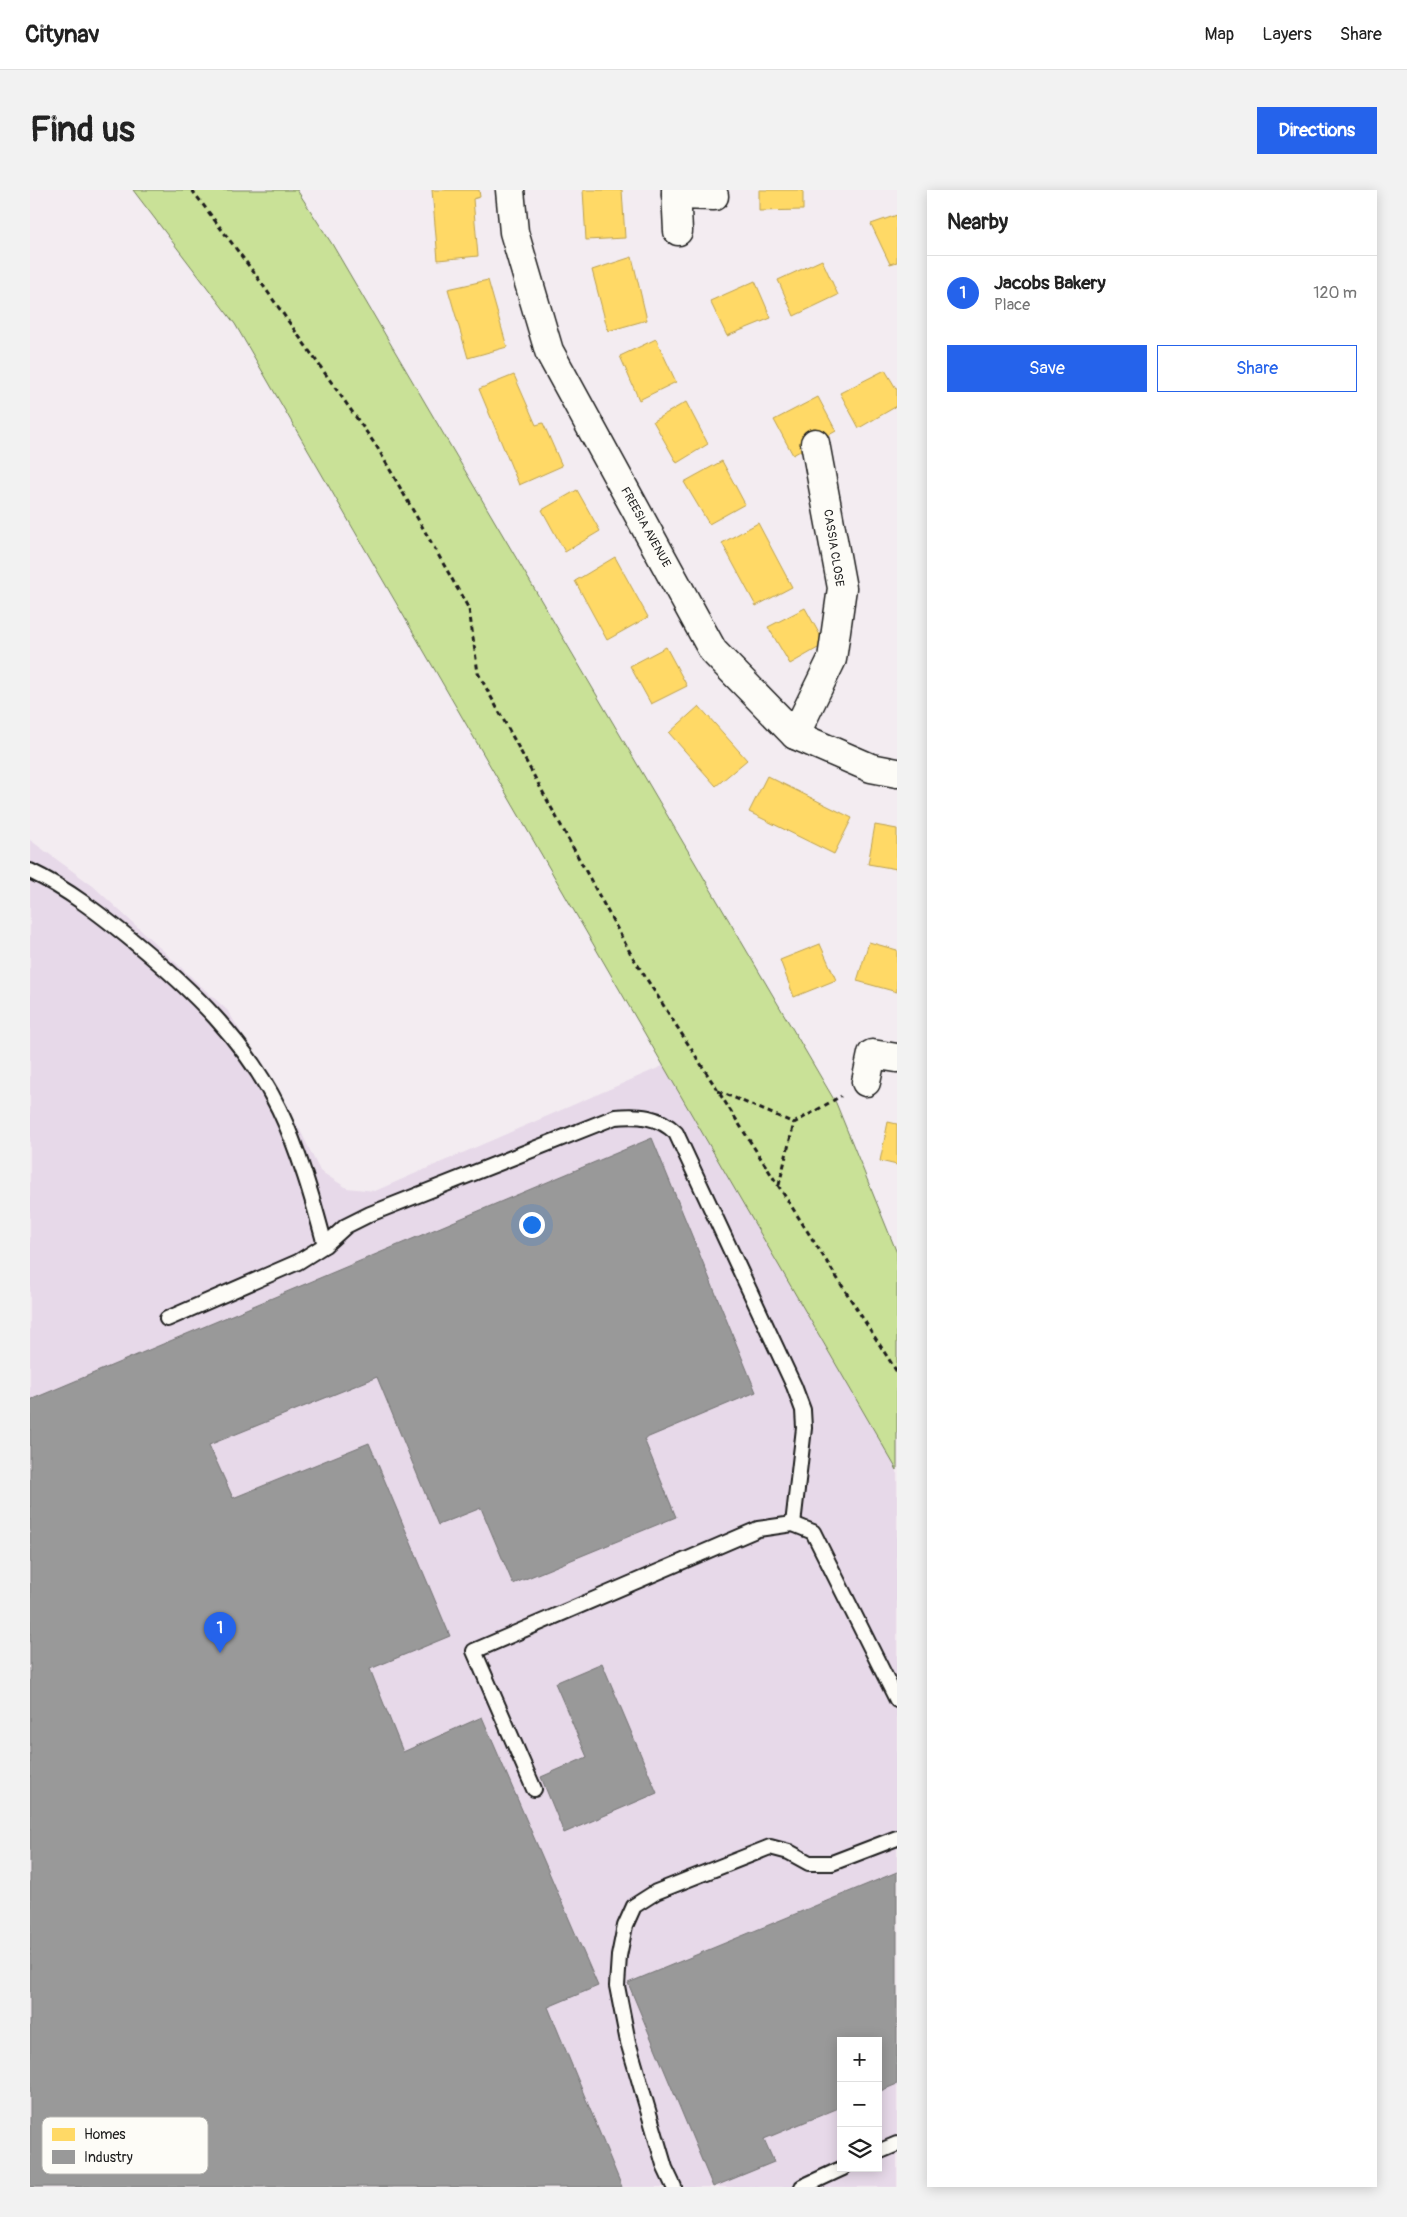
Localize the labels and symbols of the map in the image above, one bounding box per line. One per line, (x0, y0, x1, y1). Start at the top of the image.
street label: FREESIA AVENUE (617, 484, 674, 570)
street label: CASSIA CLOSE (820, 508, 847, 588)
your location (519, 1212, 545, 1238)
pin: 1 (204, 1612, 236, 1653)
legend (42, 2117, 208, 2174)
text: Homes (84, 2126, 126, 2143)
text: Industry (84, 2149, 133, 2166)

